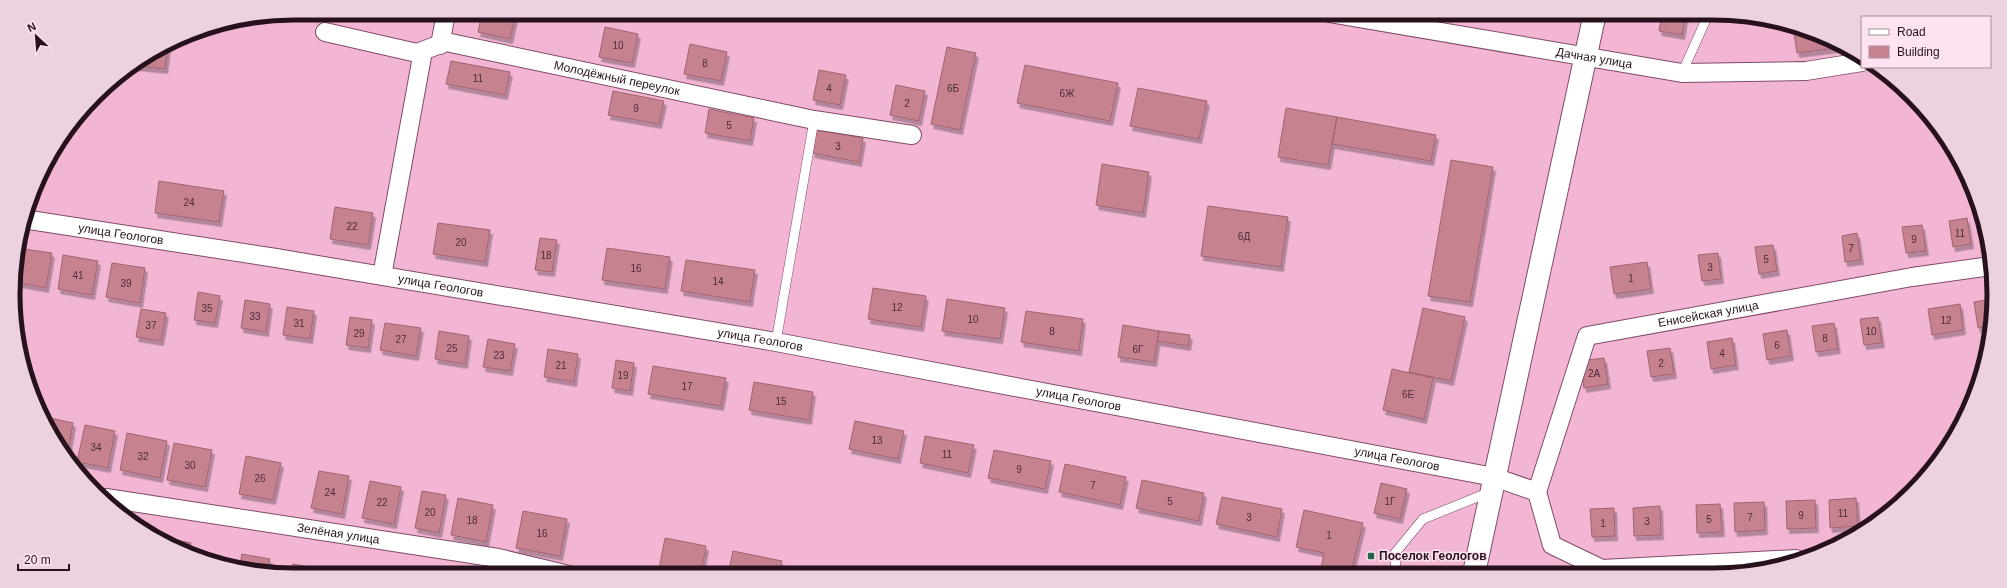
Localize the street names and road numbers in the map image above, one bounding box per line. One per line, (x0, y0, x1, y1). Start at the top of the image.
street label: Дачная улица (1555, 45, 1634, 71)
street label: Молодёжный переулок (553, 58, 682, 99)
street label: улица Геологов (77, 221, 165, 248)
street label: улица Геологов (397, 272, 484, 300)
street label: Енисейская улица (1657, 298, 1760, 330)
street label: улица Геологов (717, 325, 804, 354)
street label: улица Геологов (1035, 384, 1122, 414)
street label: улица Геологов (1353, 444, 1441, 474)
street label: Зелёная улица (296, 520, 381, 547)

